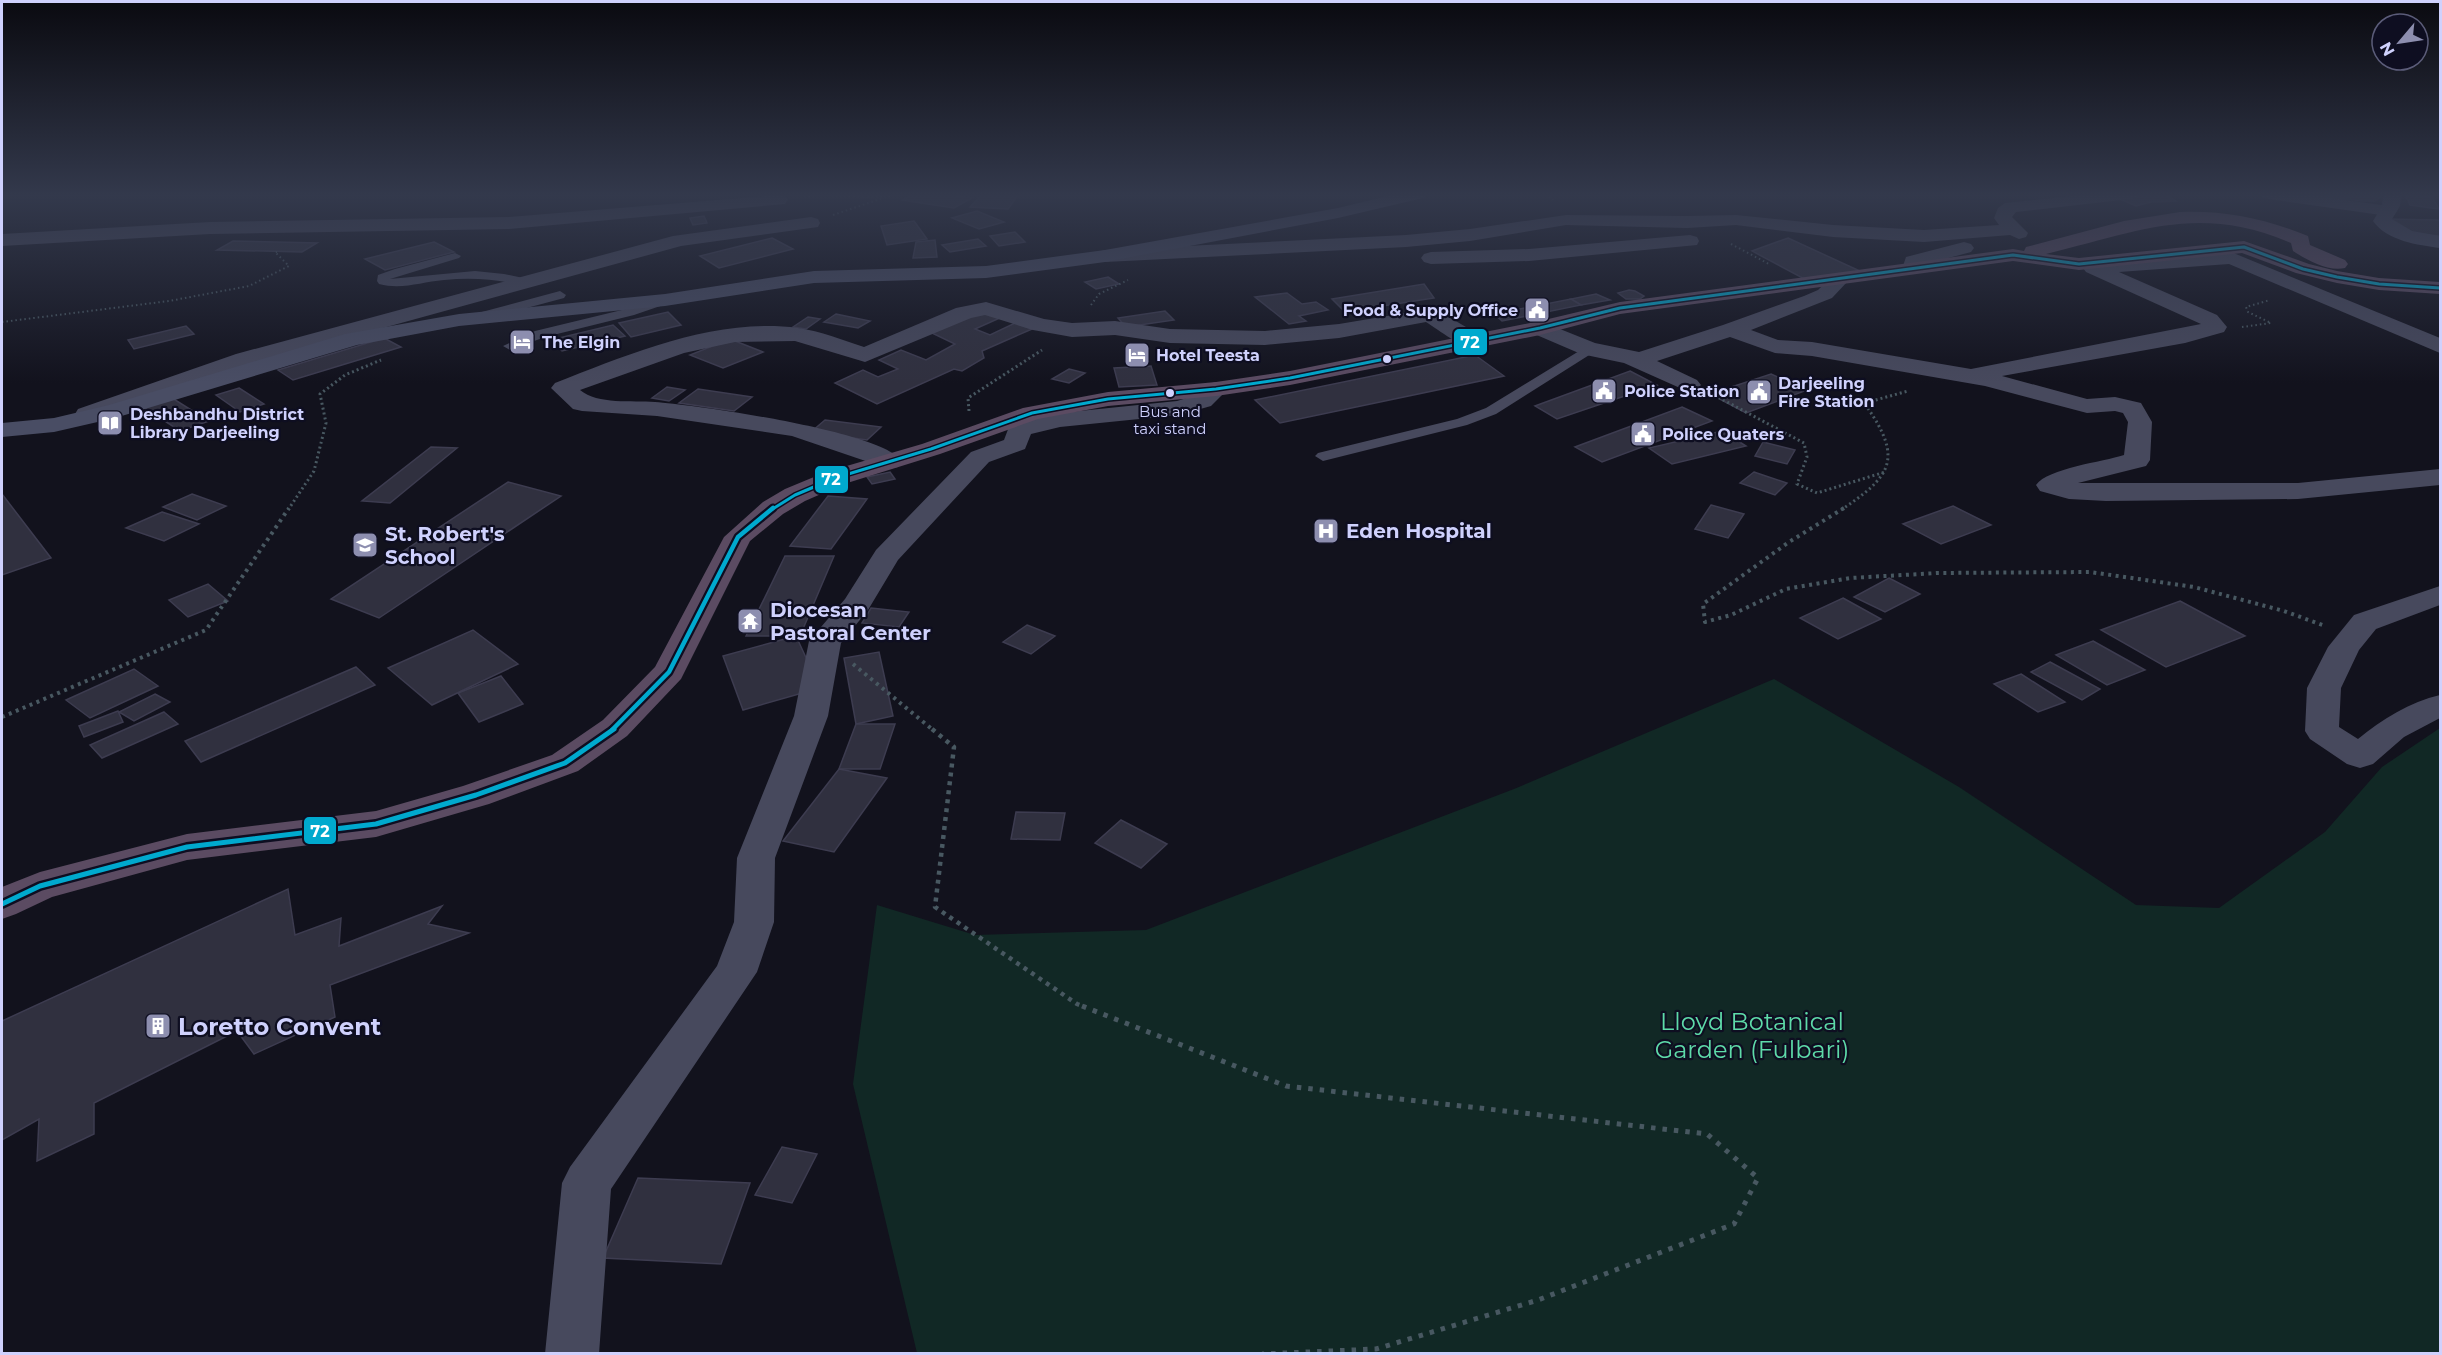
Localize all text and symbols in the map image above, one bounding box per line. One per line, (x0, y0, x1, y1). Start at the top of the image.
north arrow (2370, 12, 2430, 72)
text: N (2376, 39, 2399, 59)
public building icon: Food & Supply Office (1522, 295, 1552, 325)
place label: Food & Supply Office (1343, 301, 1518, 320)
hotel icon: The Elgin (507, 327, 537, 357)
line badge: 72 (1453, 328, 1488, 356)
place label: The Elgin (542, 333, 620, 352)
text: 72 (1460, 333, 1480, 352)
hotel icon: Hotel Teesta (1122, 340, 1152, 370)
place label: Hotel Teesta (1156, 346, 1260, 365)
unlabelled marker (1381, 353, 1393, 365)
place label: Darjeeling Fire Station (1778, 374, 1875, 411)
public building icon: Police Station (1589, 376, 1619, 406)
public building icon: Darjeeling Fire Station (1744, 377, 1774, 407)
place label: Police Station (1624, 382, 1740, 401)
marker: Bus and taxi stand (1164, 387, 1176, 399)
place label: Bus and taxi stand (1134, 402, 1206, 438)
place label: Deshbandhu District Library Darjeeling (130, 405, 304, 442)
library icon: Deshbandhu District Library Darjeeling (95, 408, 125, 438)
public building icon: Police Quaters (1628, 419, 1658, 449)
place label: Police Quaters (1662, 425, 1785, 444)
line badge: 72 (814, 465, 849, 494)
text: 72 (821, 470, 841, 489)
hospital icon: Eden Hospital (1311, 516, 1341, 546)
place label: Eden Hospital (1346, 519, 1492, 543)
place label: St. Robert's School (385, 522, 505, 569)
school or university icon: St. Robert's School (350, 530, 380, 560)
place label: Diocesan Pastoral Center (770, 598, 931, 645)
temple icon: Diocesan Pastoral Center (735, 606, 765, 636)
line badge: 72 (303, 816, 337, 845)
text: 72 (310, 822, 330, 841)
park label: Lloyd Botanical Garden (Fulbari) (1655, 1007, 1849, 1064)
building icon: Loretto Convent (143, 1011, 173, 1041)
place label: Loretto Convent (178, 1012, 382, 1041)

